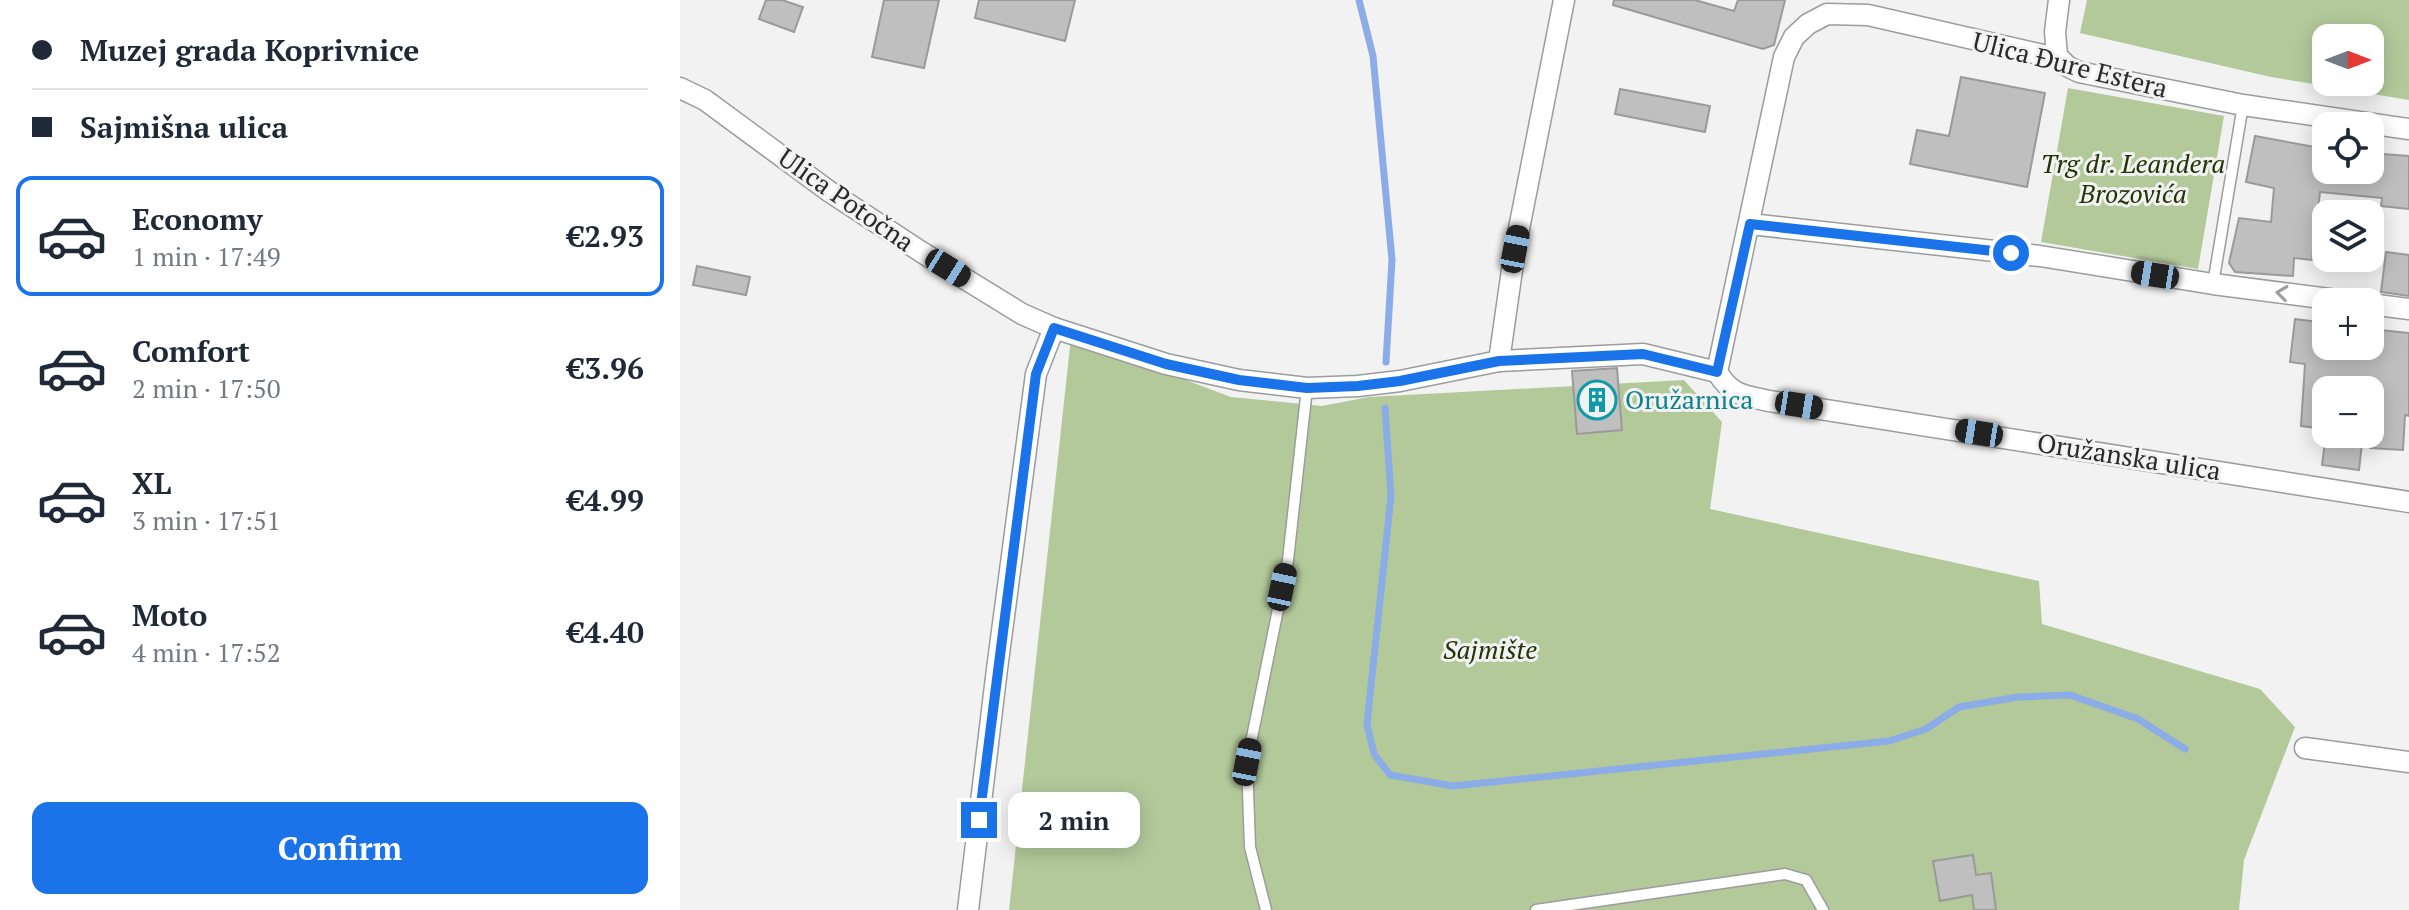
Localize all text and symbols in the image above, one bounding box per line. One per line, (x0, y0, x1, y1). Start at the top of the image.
street label: Ulica Đure Estera (1969, 23, 2171, 105)
north arrow (2312, 24, 2384, 96)
map controls (2312, 24, 2384, 448)
text: Muzej grada Koprivnice (80, 30, 419, 70)
text: Sajmišna ulica (80, 107, 288, 147)
button: locate (2312, 112, 2384, 184)
street label: Ulica Potočna (772, 140, 921, 258)
park label: Trg dr. Leandera Brozovića (2041, 146, 2225, 210)
text: Economy (132, 199, 263, 239)
icon: car (36, 200, 108, 272)
button: layers (2312, 200, 2384, 272)
text: €2.93 (567, 216, 644, 256)
car (1499, 223, 1531, 275)
route start (1993, 235, 2029, 271)
text: 1 min · 17:49 (132, 239, 281, 273)
car (921, 245, 975, 291)
car (2129, 259, 2181, 291)
one-way arrow (2275, 285, 2289, 302)
button: + (2312, 288, 2384, 360)
text: Comfort (132, 331, 250, 371)
icon: car (36, 332, 108, 404)
text: €3.96 (567, 348, 644, 388)
text: 2 min · 17:50 (132, 371, 281, 405)
button: − (2312, 376, 2384, 448)
building icon: Oružarnica (1576, 379, 1618, 421)
place label: Oružarnica (1625, 382, 1753, 416)
car (1773, 389, 1825, 421)
car (1953, 417, 2005, 449)
street label: Oružanska ulica (2035, 425, 2223, 487)
text: XL (132, 463, 171, 503)
icon: car (36, 464, 108, 536)
text: €4.99 (567, 480, 644, 520)
text: 3 min · 17:51 (132, 503, 281, 537)
car (1265, 561, 1299, 613)
text: Moto (132, 595, 207, 635)
icon: car (36, 596, 108, 668)
text: €4.40 (567, 612, 644, 652)
park label: Sajmište (1443, 632, 1537, 666)
text: 4 min · 17:52 (132, 635, 281, 669)
car (1231, 736, 1263, 788)
callout: 2 min (1007, 792, 1139, 848)
button: Confirm (32, 802, 648, 894)
route end (961, 802, 997, 838)
text: 2 min (1038, 803, 1110, 837)

